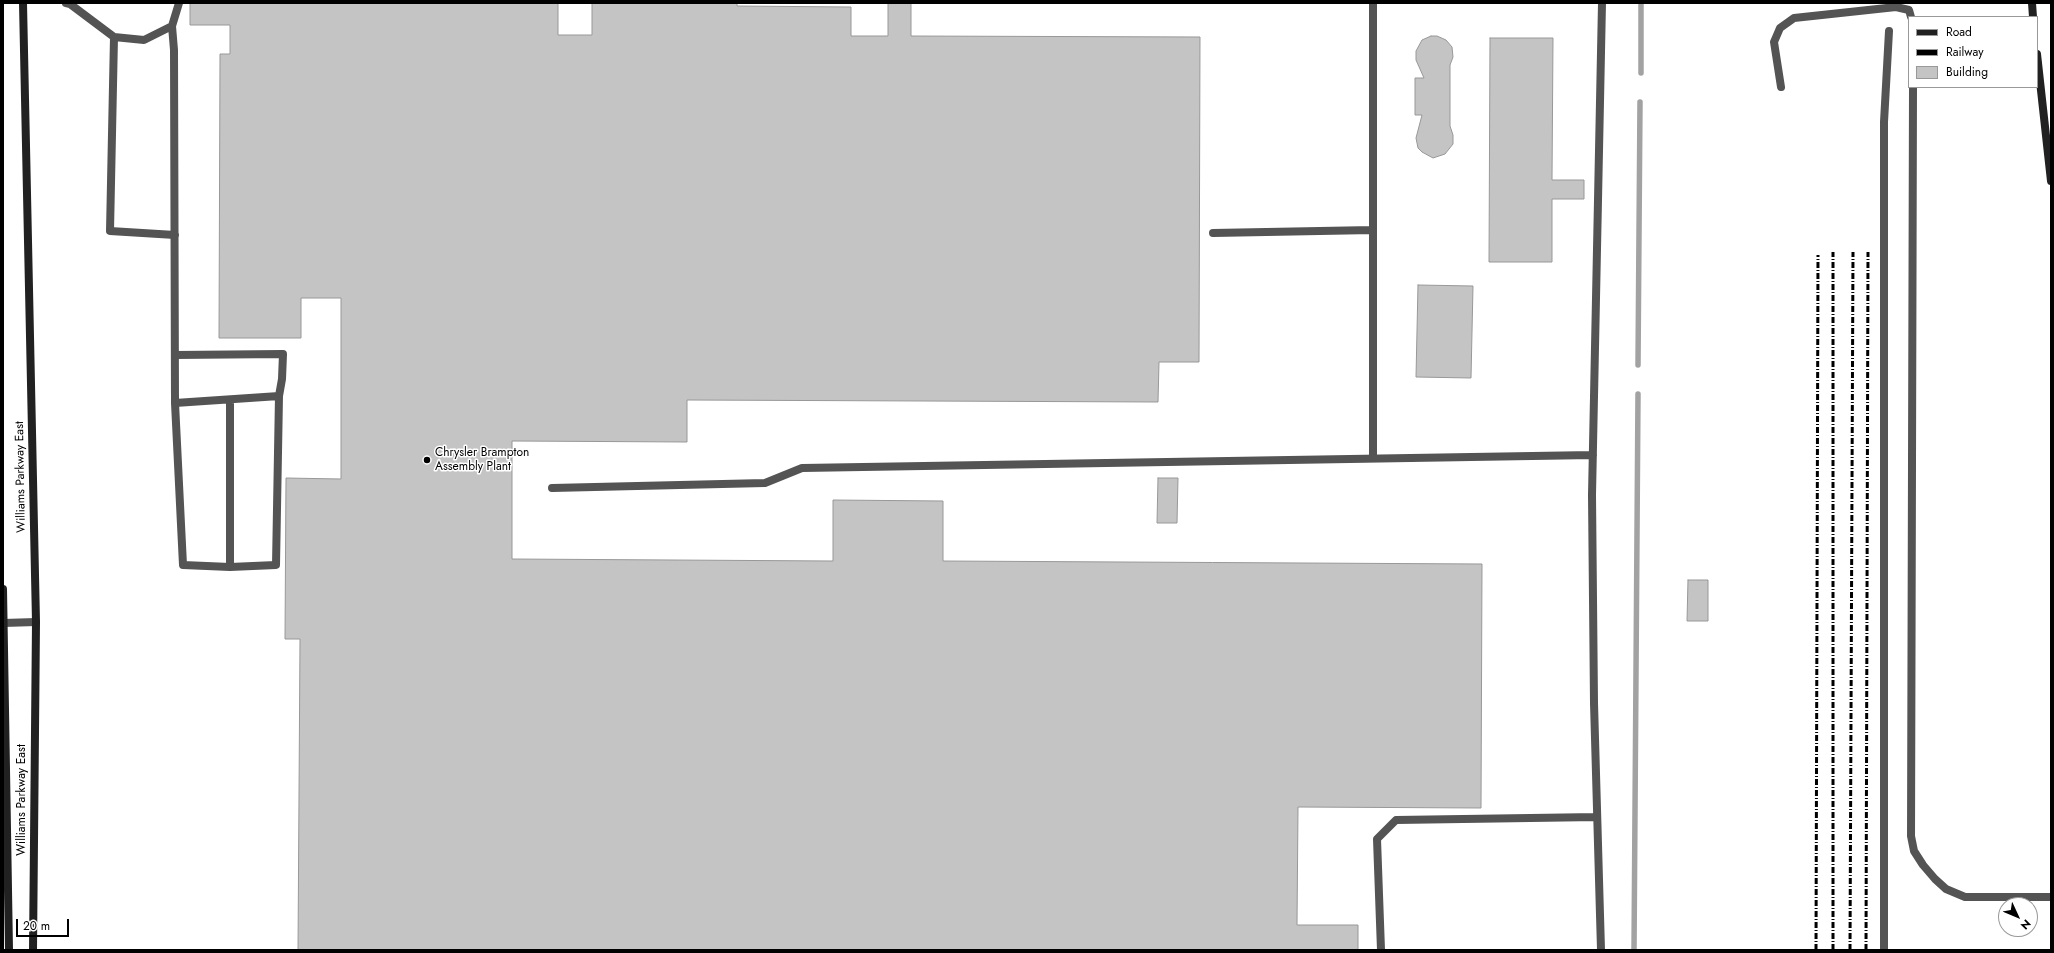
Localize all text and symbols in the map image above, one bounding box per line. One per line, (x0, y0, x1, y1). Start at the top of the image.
legend (1908, 16, 2038, 88)
text: Road (1946, 23, 1972, 41)
text: Railway (1946, 43, 1984, 61)
text: Building (1946, 63, 1988, 81)
street label: Williams Parkway East (13, 421, 29, 533)
place label: Chrysler Brampton Assembly Plant (435, 446, 529, 474)
marker: Chrysler Brampton Assembly Plant (422, 455, 432, 465)
street label: Williams Parkway East (15, 744, 29, 856)
north arrow (1998, 897, 2038, 937)
scale bar (18, 911, 71, 937)
text: N (2017, 916, 2035, 933)
text: 20 m (23, 917, 50, 935)

